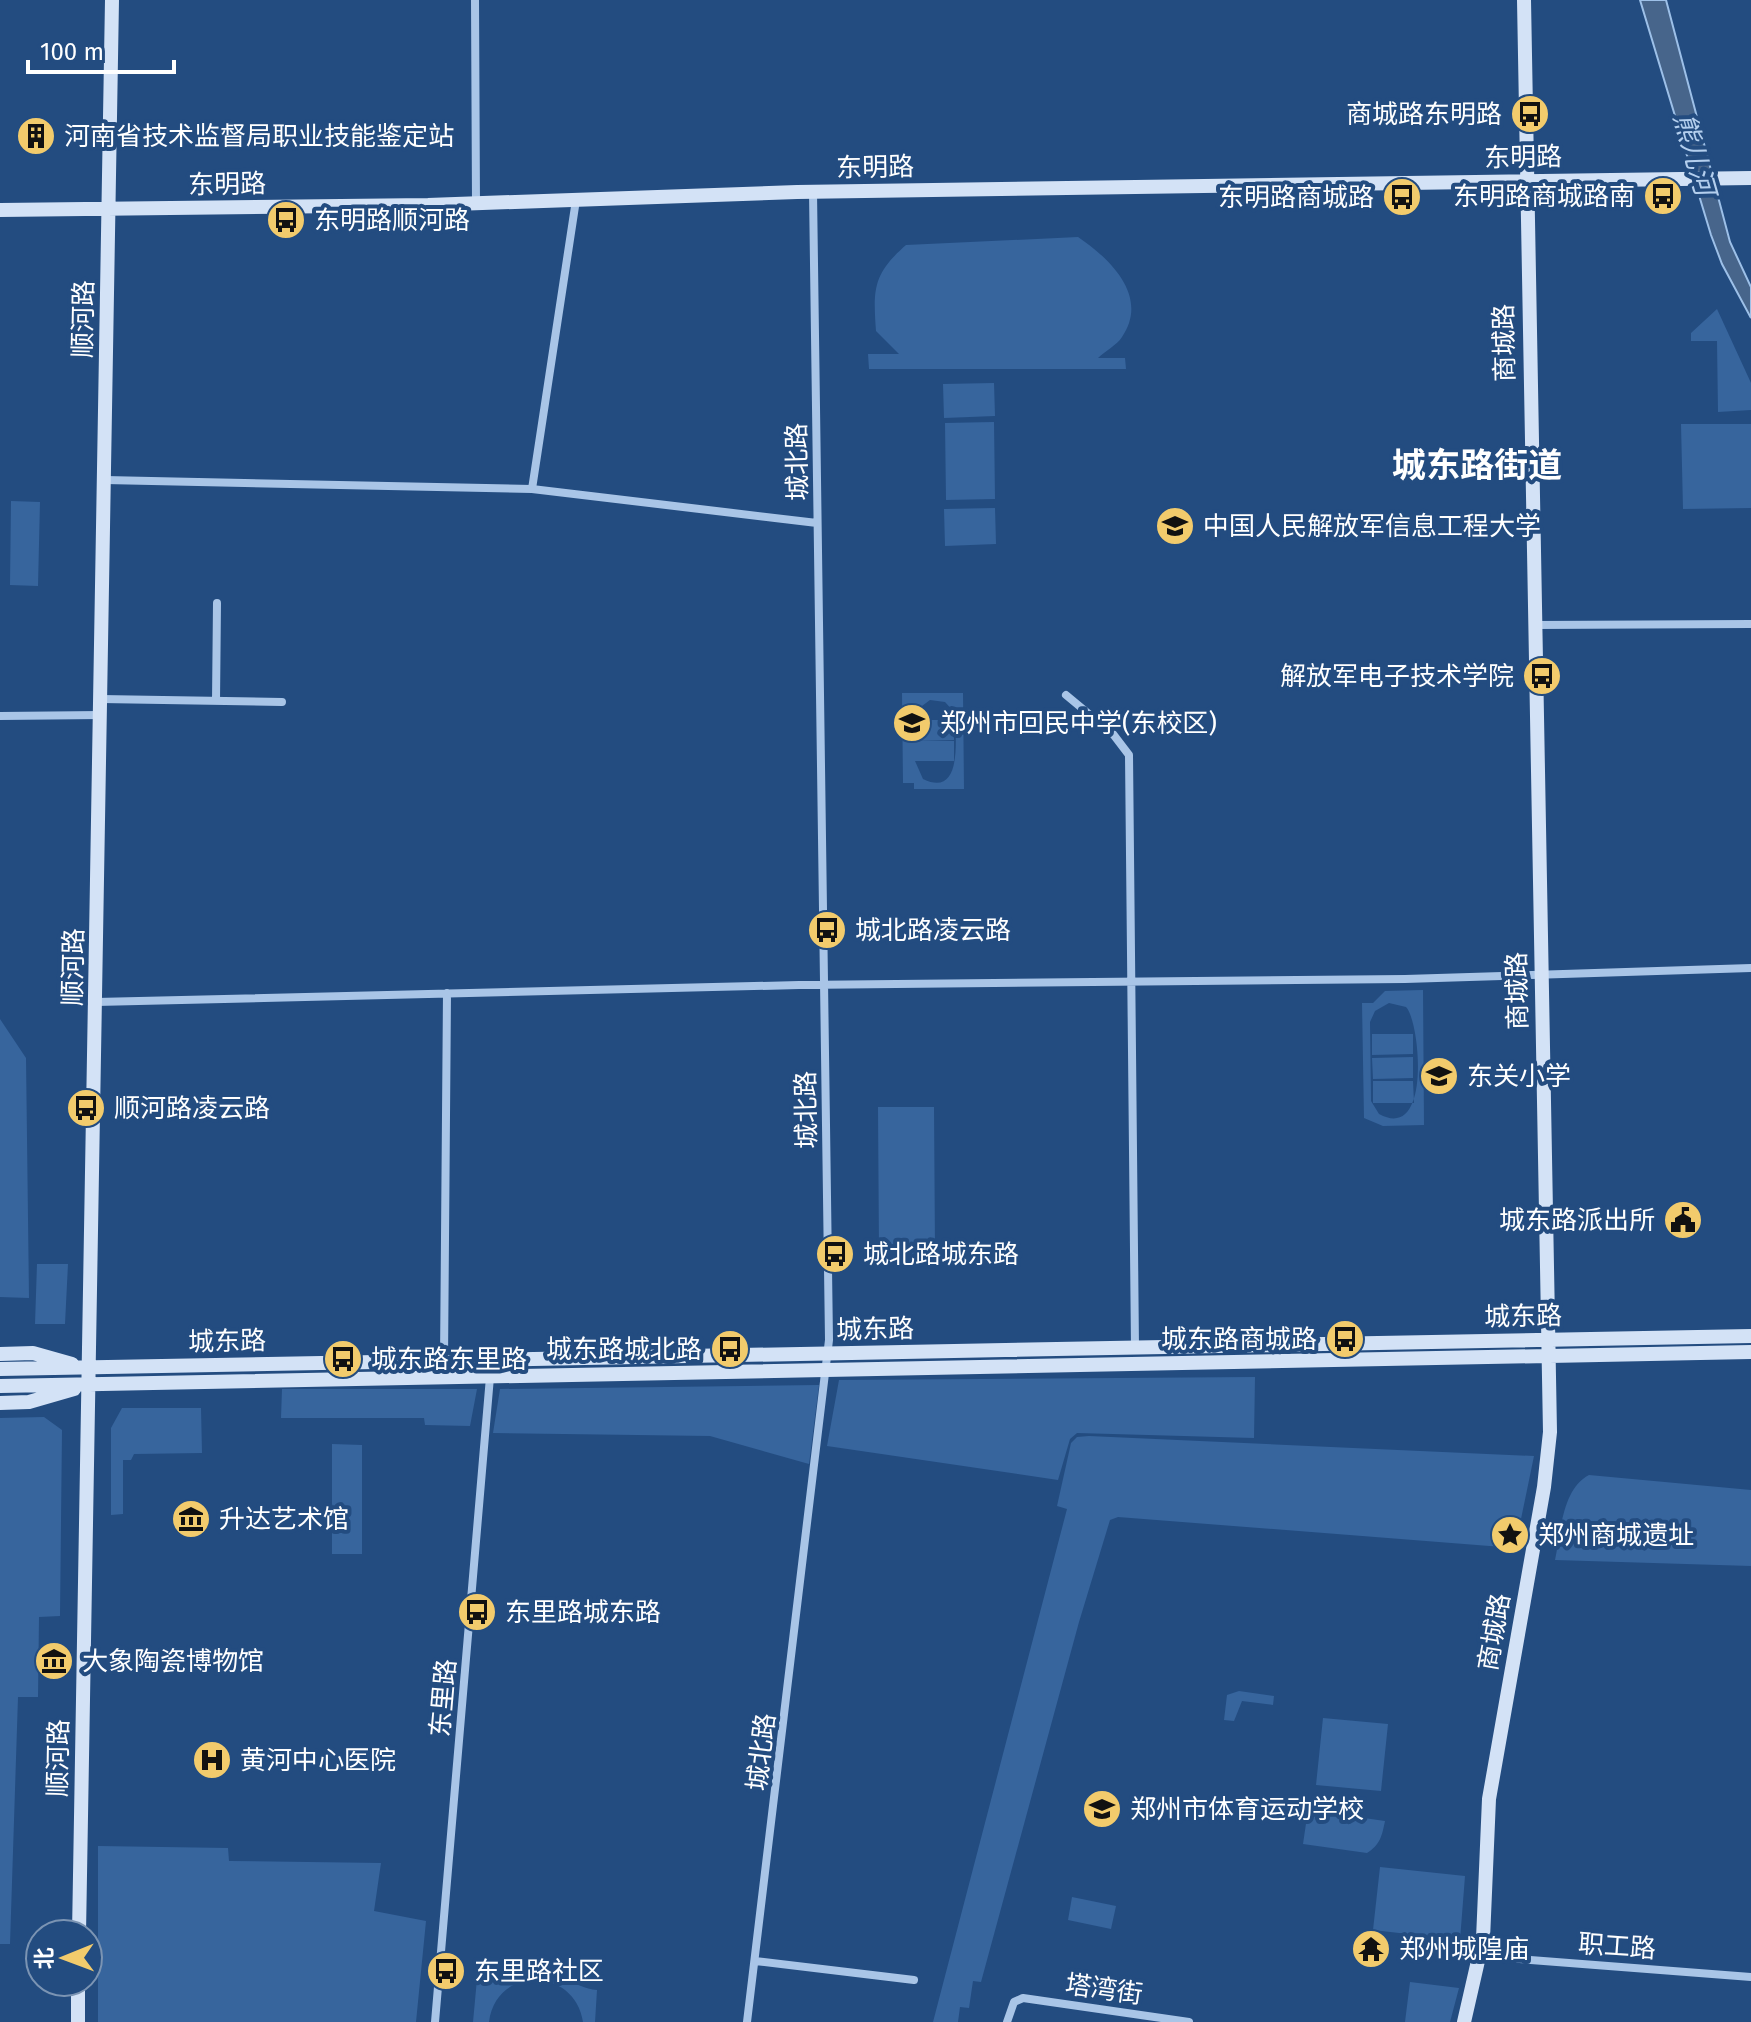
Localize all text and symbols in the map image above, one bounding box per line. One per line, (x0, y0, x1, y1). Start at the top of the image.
scale bar (28, 24, 174, 74)
text: 100 m (40, 38, 104, 66)
bus stop icon: 商城路东明路 (1509, 93, 1551, 135)
place label: 商城路东明路 (1346, 99, 1502, 130)
water label: 熊儿河 (1667, 109, 1723, 204)
building icon: 河南省技术监督局职业技能鉴定站 (15, 115, 57, 157)
place label: 河南省技术监督局职业技能鉴定站 (64, 121, 454, 152)
street label: 东明路 (1484, 141, 1562, 174)
street label: 东明路 (836, 151, 914, 184)
street label: 东明路 (188, 168, 266, 201)
bus stop icon: 东明路商城路南 (1642, 175, 1684, 217)
bus stop icon: 东明路商城路 (1381, 176, 1423, 218)
place label: 东明路商城路南 (1453, 181, 1635, 212)
place label: 东明路商城路 (1218, 182, 1374, 213)
bus stop icon: 东明路顺河路 (265, 199, 307, 241)
place label: 东明路顺河路 (314, 205, 470, 236)
street label: 顺河路 (67, 280, 100, 358)
street label: 商城路 (1488, 304, 1521, 382)
street label: 城北路 (781, 423, 814, 501)
district label: 城东路街道 (1392, 445, 1562, 486)
school or university icon: 中国人民解放军信息工程大学 (1154, 505, 1196, 547)
place label: 中国人民解放军信息工程大学 (1203, 511, 1541, 542)
bus stop icon: 解放军电子技术学院 (1521, 655, 1563, 697)
place label: 解放军电子技术学院 (1280, 661, 1514, 692)
school or university icon: 郑州市回民中学(东校区) (891, 702, 933, 744)
place label: 郑州市回民中学(东校区) (940, 708, 1217, 739)
bus stop icon: 城北路凌云路 (806, 909, 848, 951)
place label: 城北路凌云路 (855, 915, 1011, 946)
street label: 顺河路 (57, 928, 90, 1006)
street label: 商城路 (1501, 952, 1534, 1030)
school or university icon: 东关小学 (1418, 1055, 1460, 1097)
place label: 东关小学 (1467, 1061, 1571, 1092)
street label: 城北路 (790, 1071, 823, 1149)
bus stop icon: 顺河路凌云路 (65, 1087, 107, 1129)
place label: 顺河路凌云路 (114, 1093, 270, 1124)
public building icon: 城东路派出所 (1662, 1199, 1704, 1241)
place label: 城东路派出所 (1499, 1205, 1655, 1236)
bus stop icon: 城北路城东路 (814, 1233, 856, 1275)
place label: 城北路城东路 (863, 1239, 1019, 1270)
street label: 城东路 (1484, 1300, 1562, 1333)
street label: 城东路 (836, 1313, 914, 1346)
bus stop icon: 城东路商城路 (1324, 1318, 1366, 1360)
place label: 城东路商城路 (1161, 1324, 1317, 1355)
street label: 城东路 (188, 1325, 266, 1358)
bus stop icon: 城东路城北路 (709, 1328, 751, 1370)
place label: 城东路城北路 (546, 1334, 702, 1365)
bus stop icon: 城东路东里路 (322, 1338, 364, 1380)
place label: 城东路东里路 (371, 1344, 527, 1375)
museum icon: 升达艺术馆 (170, 1498, 212, 1540)
place label: 升达艺术馆 (219, 1504, 349, 1535)
place icon: 郑州商城遗址 (1489, 1514, 1531, 1556)
place label: 郑州商城遗址 (1538, 1520, 1694, 1551)
bus stop icon: 东里路城东路 (456, 1591, 498, 1633)
street label: 商城路 (1472, 1591, 1517, 1673)
place label: 东里路城东路 (505, 1597, 661, 1628)
museum icon: 大象陶瓷博物馆 (33, 1640, 75, 1682)
place label: 大象陶瓷博物馆 (82, 1646, 264, 1677)
street label: 东里路 (425, 1658, 462, 1738)
street label: 城北路 (741, 1711, 782, 1793)
street label: 顺河路 (42, 1719, 75, 1797)
hospital icon: 黄河中心医院 (191, 1739, 233, 1781)
place label: 黄河中心医院 (240, 1745, 396, 1776)
school or university icon: 郑州市体育运动学校 (1081, 1788, 1123, 1830)
place label: 郑州市体育运动学校 (1130, 1794, 1364, 1825)
north arrow (24, 1918, 104, 1998)
temple icon: 郑州城隍庙 (1350, 1928, 1392, 1970)
street label: 职工路 (1577, 1928, 1657, 1965)
place label: 郑州城隍庙 (1399, 1934, 1529, 1965)
text: 北 (31, 1947, 58, 1970)
bus stop icon: 东里路社区 (425, 1950, 467, 1992)
place label: 东里路社区 (474, 1956, 604, 1987)
street label: 塔湾街 (1063, 1969, 1145, 2010)

